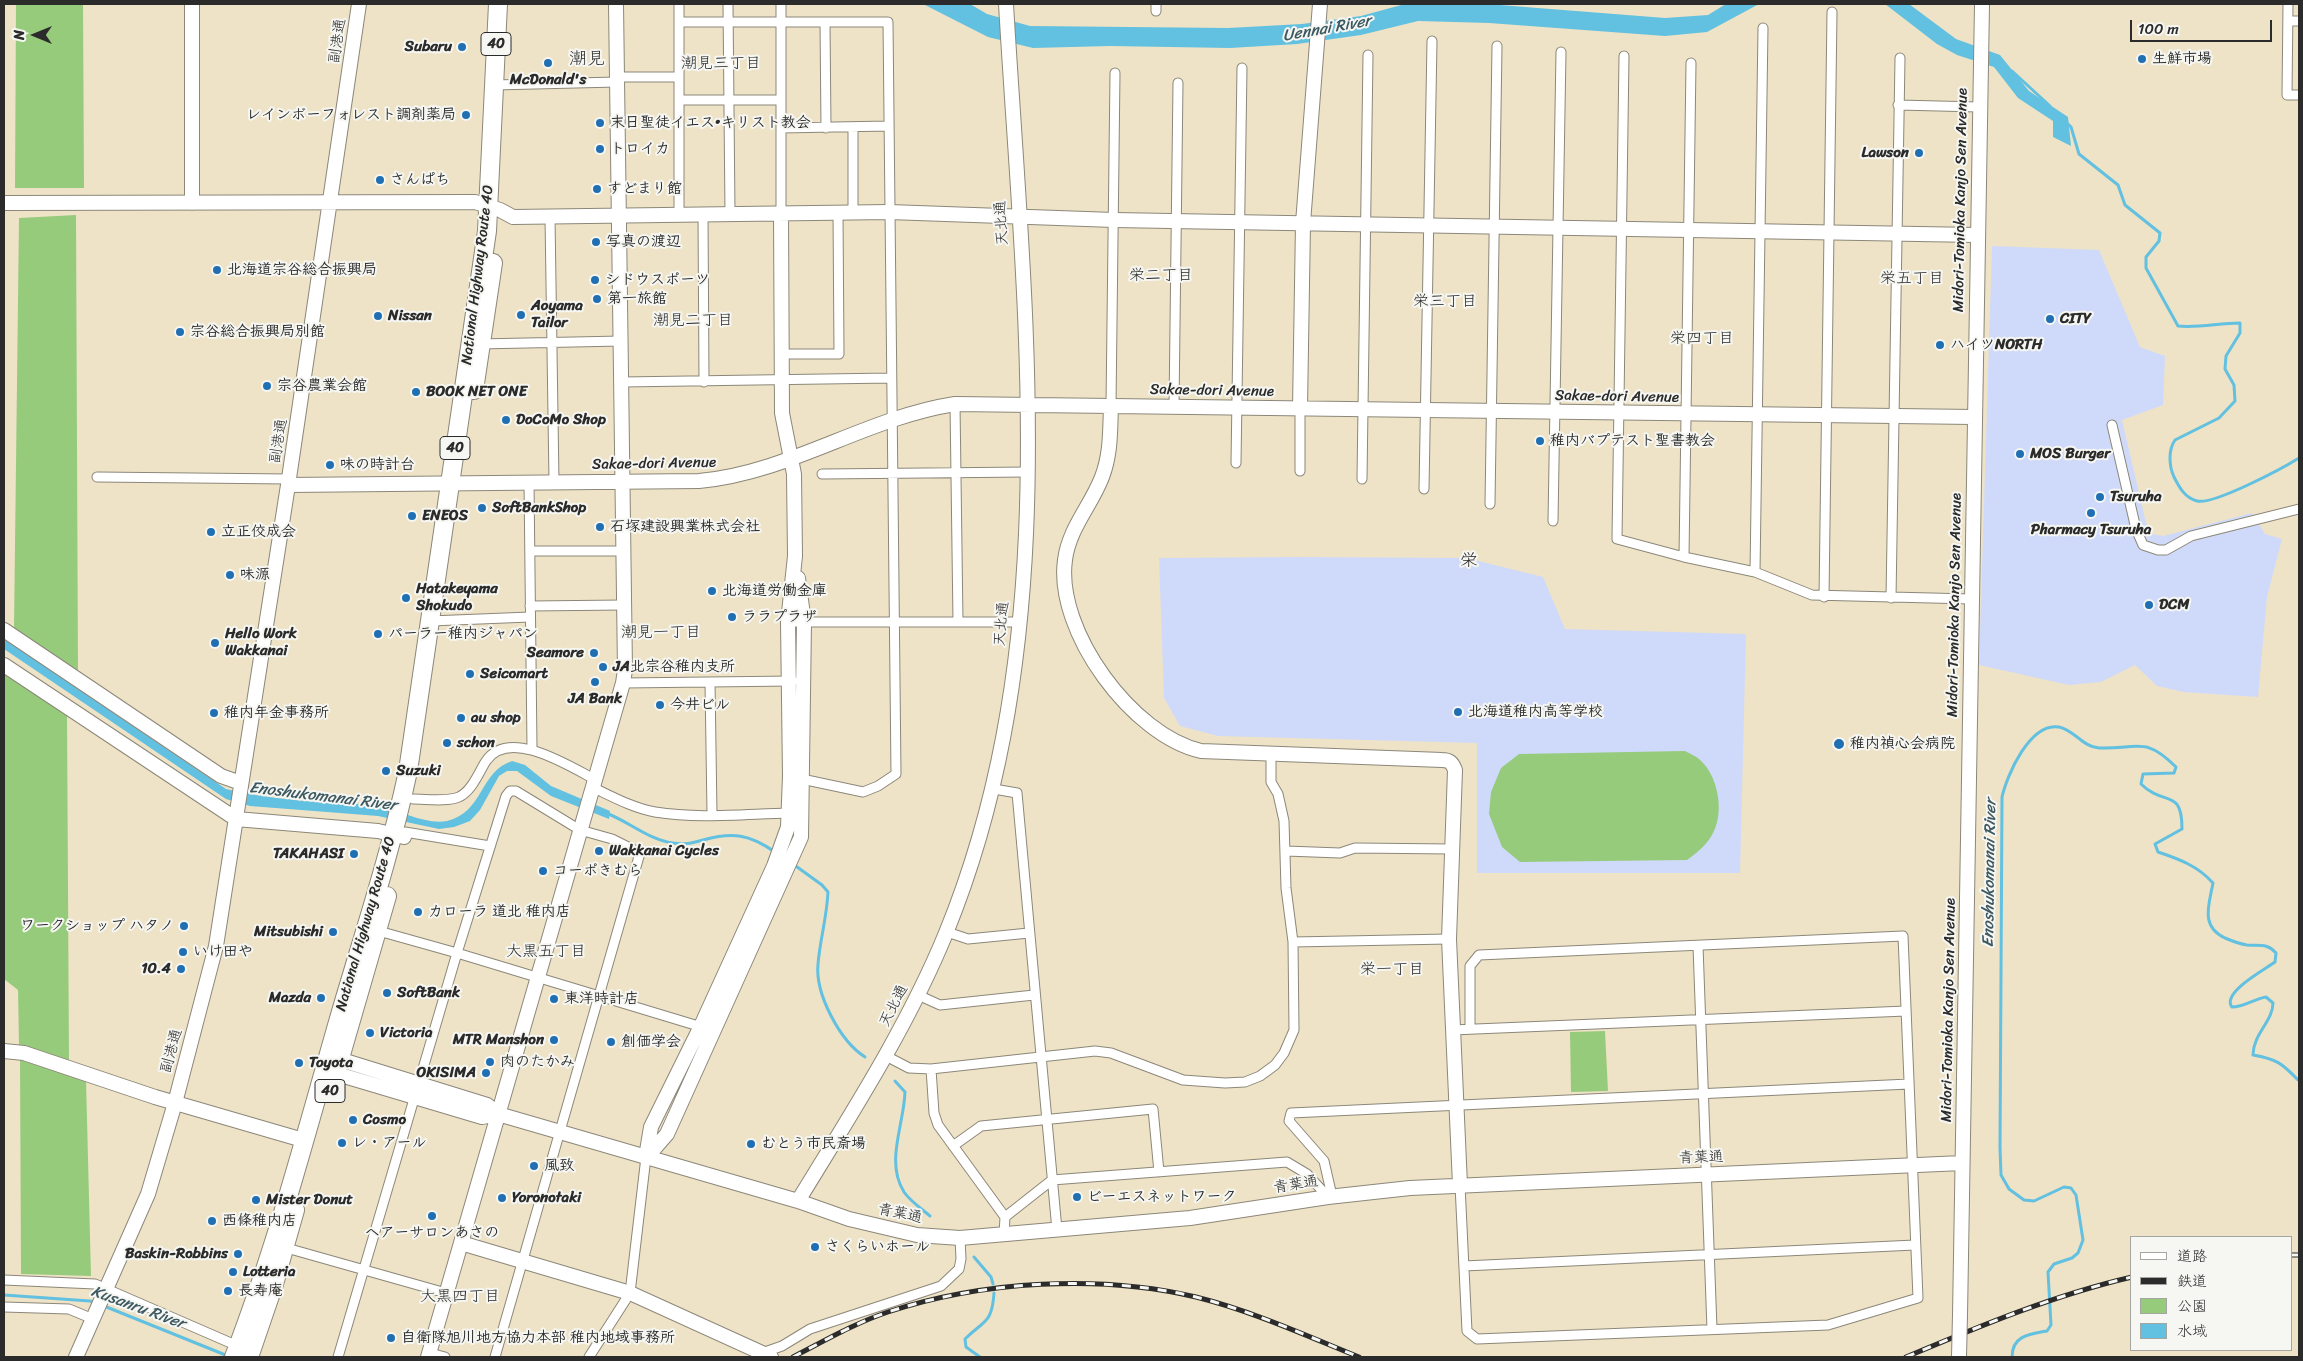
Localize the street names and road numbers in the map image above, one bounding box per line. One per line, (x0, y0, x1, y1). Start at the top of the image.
street label: 副港通 (326, 17, 350, 65)
road number: 40 (481, 33, 511, 56)
street label: Midori-Tomioka Kanjo Sen Avenue (1950, 88, 1972, 312)
street label: National Highway Route 40 (458, 184, 498, 366)
street label: 天北通 (992, 200, 1012, 246)
street label: Sakae-dori Avenue (1150, 381, 1274, 401)
street label: Sakae-dori Avenue (1555, 387, 1679, 407)
street label: 副港通 (267, 417, 291, 465)
road number: 40 (440, 436, 470, 459)
street label: Sakae-dori Avenue (592, 454, 716, 474)
street label: Midori-Tomioka Kanjo Sen Avenue (1944, 493, 1966, 717)
street label: 天北通 (991, 601, 1013, 647)
street label: National Highway Route 40 (332, 835, 400, 1013)
street label: Midori-Tomioka Kanjo Sen Avenue (1938, 898, 1960, 1122)
street label: 天北通 (876, 982, 912, 1030)
street label: 副港通 (157, 1027, 187, 1075)
road number: 40 (315, 1080, 345, 1102)
street label: 青葉通 (1678, 1148, 1724, 1168)
street label: 青葉通 (1272, 1173, 1320, 1197)
street label: 青葉通 (876, 1201, 924, 1227)

